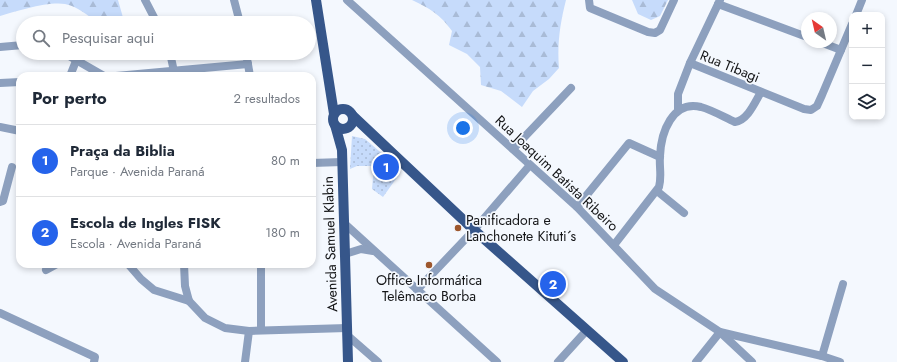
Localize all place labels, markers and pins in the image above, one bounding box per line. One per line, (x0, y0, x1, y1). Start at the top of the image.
pin: 1 (373, 152, 399, 182)
place label: Panificadora e Lanchonete Kituti´s (466, 210, 577, 246)
marker: Panificadora e Lanchonete Kituti´s (453, 223, 463, 233)
marker: Office Informática Telêmaco Borba (424, 260, 434, 270)
pin: 2 (540, 269, 566, 299)
place label: Office Informática Telêmaco Borba (376, 270, 482, 306)

